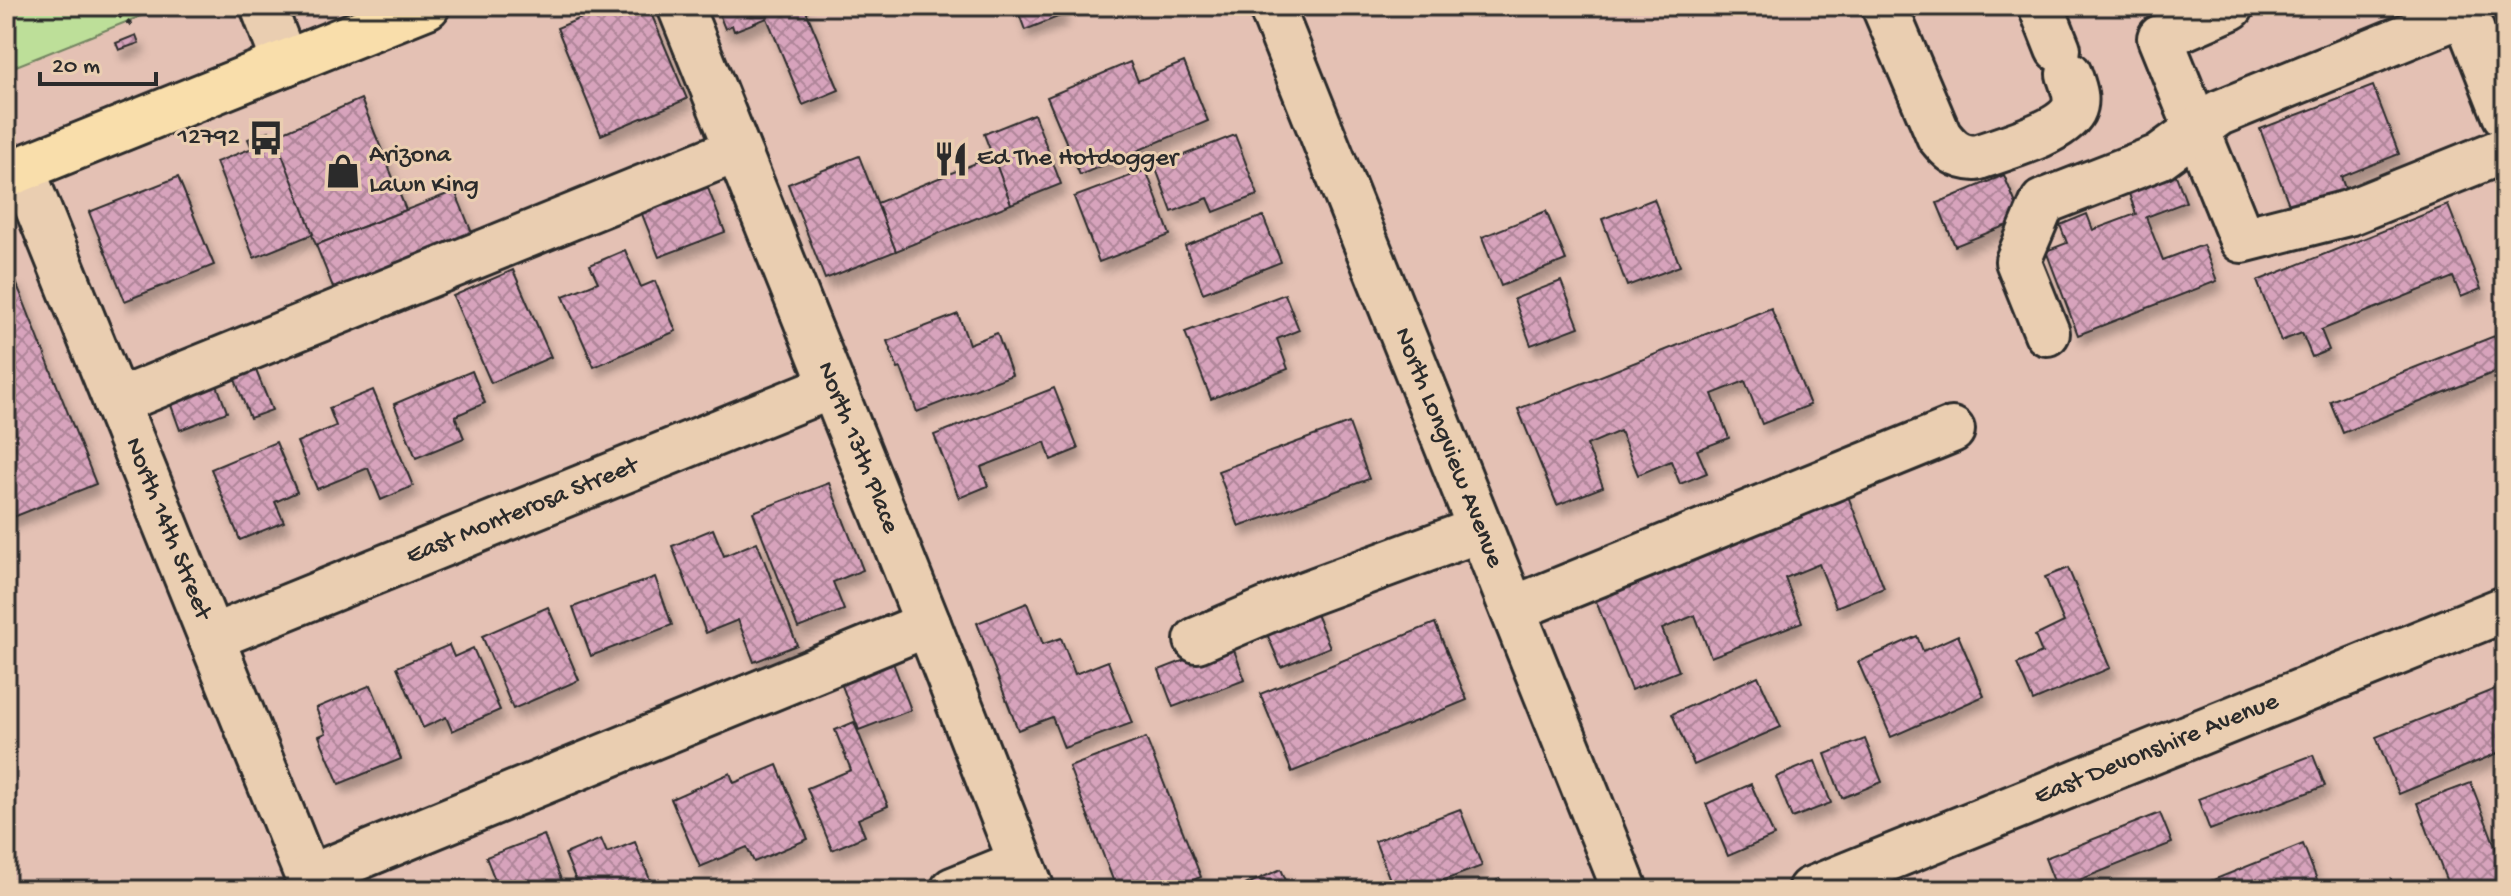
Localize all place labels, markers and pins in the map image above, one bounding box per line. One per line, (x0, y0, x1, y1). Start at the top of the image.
bus stop icon: 12792 (247, 119, 285, 157)
place label: 12792 (176, 123, 240, 154)
restaurant icon: Ed The Hotdogger (932, 140, 970, 178)
place label: Arizona Lawn King (369, 141, 479, 202)
place label: Ed The Hotdogger (977, 144, 1181, 175)
shop icon: Arizona Lawn King (324, 152, 362, 190)

